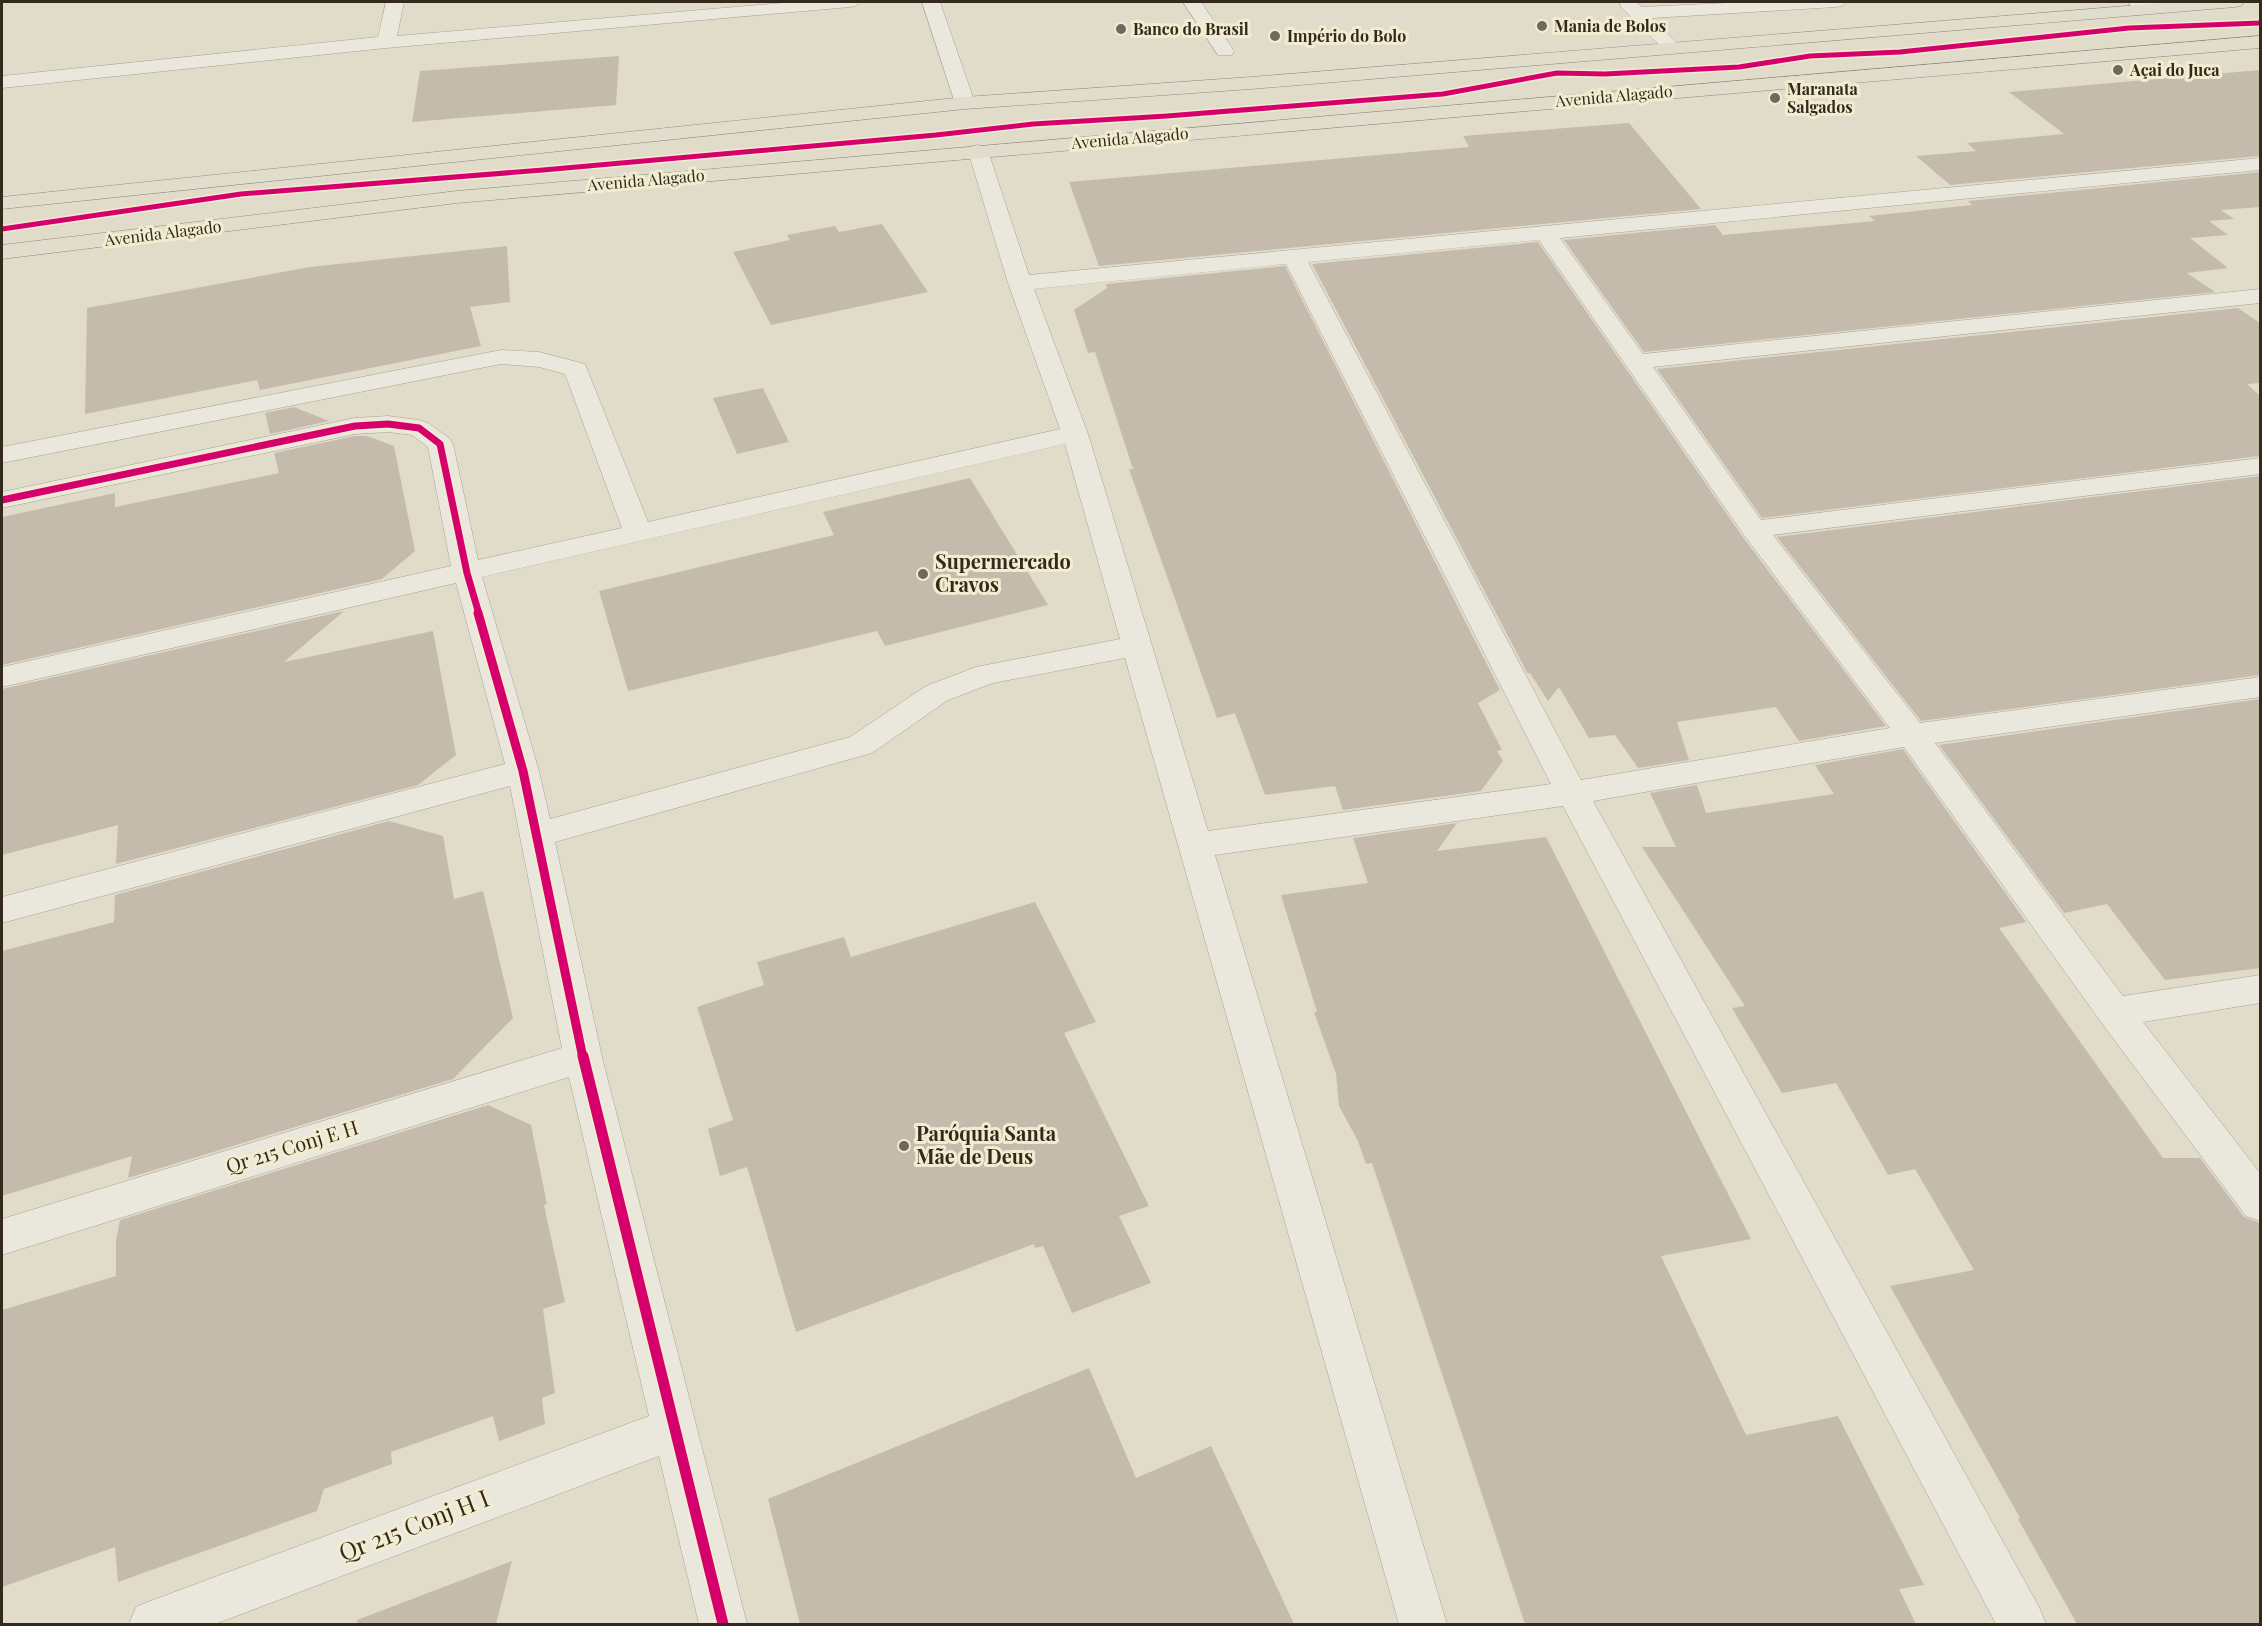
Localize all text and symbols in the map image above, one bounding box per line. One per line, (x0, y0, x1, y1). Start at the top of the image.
place label: Mania de Bolos (1554, 15, 1666, 36)
place label: Banco do Brasil (1133, 18, 1249, 39)
marker: Mania de Bolos (1535, 19, 1549, 33)
marker: Banco do Brasil (1114, 22, 1128, 36)
place label: Império do Bolo (1287, 25, 1406, 46)
marker: Império do Bolo (1268, 29, 1282, 43)
place label: Açai do Juca (2129, 59, 2220, 80)
marker: Açai do Juca (2111, 63, 2125, 77)
place label: Maranata Salgados (1787, 78, 1859, 117)
street label: Avenida Alagado (1553, 80, 1674, 111)
marker: Maranata Salgados (1768, 91, 1782, 105)
street label: Avenida Alagado (1069, 122, 1190, 153)
street label: Avenida Alagado (585, 164, 706, 195)
street label: Avenida Alagado (102, 215, 223, 250)
place label: Supermercado Cravos (935, 547, 1071, 597)
marker: Supermercado Cravos (916, 567, 930, 581)
street label: Qr 215 Conj E H (222, 1113, 361, 1179)
place label: Paróquia Santa Mãe de Deus (916, 1119, 1057, 1169)
marker: Paróquia Santa Mãe de Deus (897, 1139, 911, 1153)
street label: Qr 215 Conj H I (334, 1481, 493, 1567)

